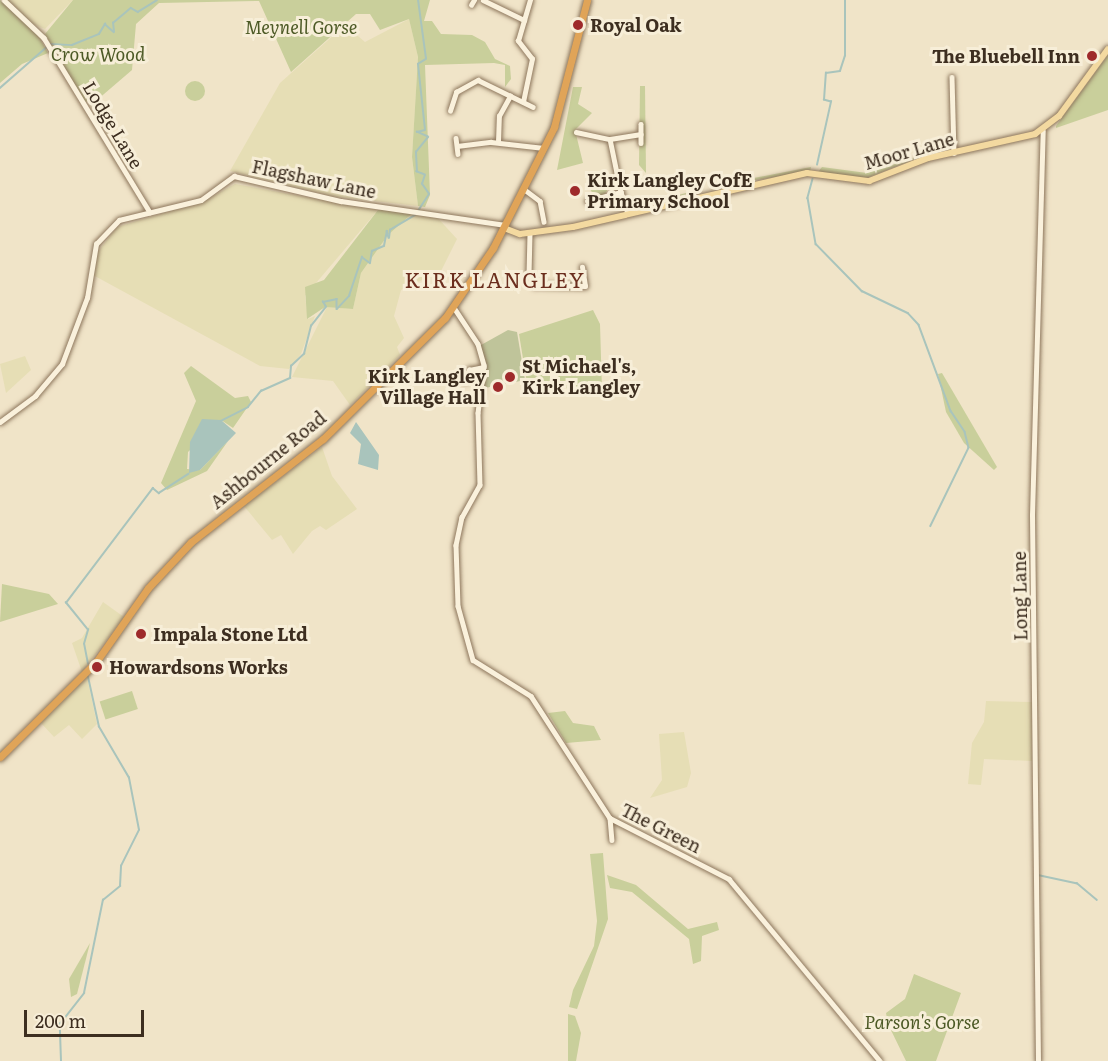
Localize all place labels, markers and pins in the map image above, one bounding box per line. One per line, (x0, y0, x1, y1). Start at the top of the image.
place label: Royal Oak (590, 14, 682, 36)
marker: Royal Oak (571, 18, 585, 32)
place label: The Bluebell Inn (932, 45, 1080, 67)
marker: The Bluebell Inn (1085, 49, 1099, 63)
place label: Kirk Langley CofE Primary School (587, 170, 752, 213)
marker: Kirk Langley CofE Primary School (568, 184, 582, 198)
place label: St Michael's, Kirk Langley (522, 356, 640, 398)
place label: Kirk Langley Village Hall (368, 366, 486, 409)
marker: St Michael's, Kirk Langley (503, 370, 517, 384)
marker: Kirk Langley Village Hall (491, 380, 505, 394)
place label: Impala Stone Ltd (153, 623, 308, 645)
marker: Impala Stone Ltd (134, 627, 148, 641)
place label: Howardsons Works (109, 656, 288, 678)
marker: Howardsons Works (90, 660, 104, 674)

